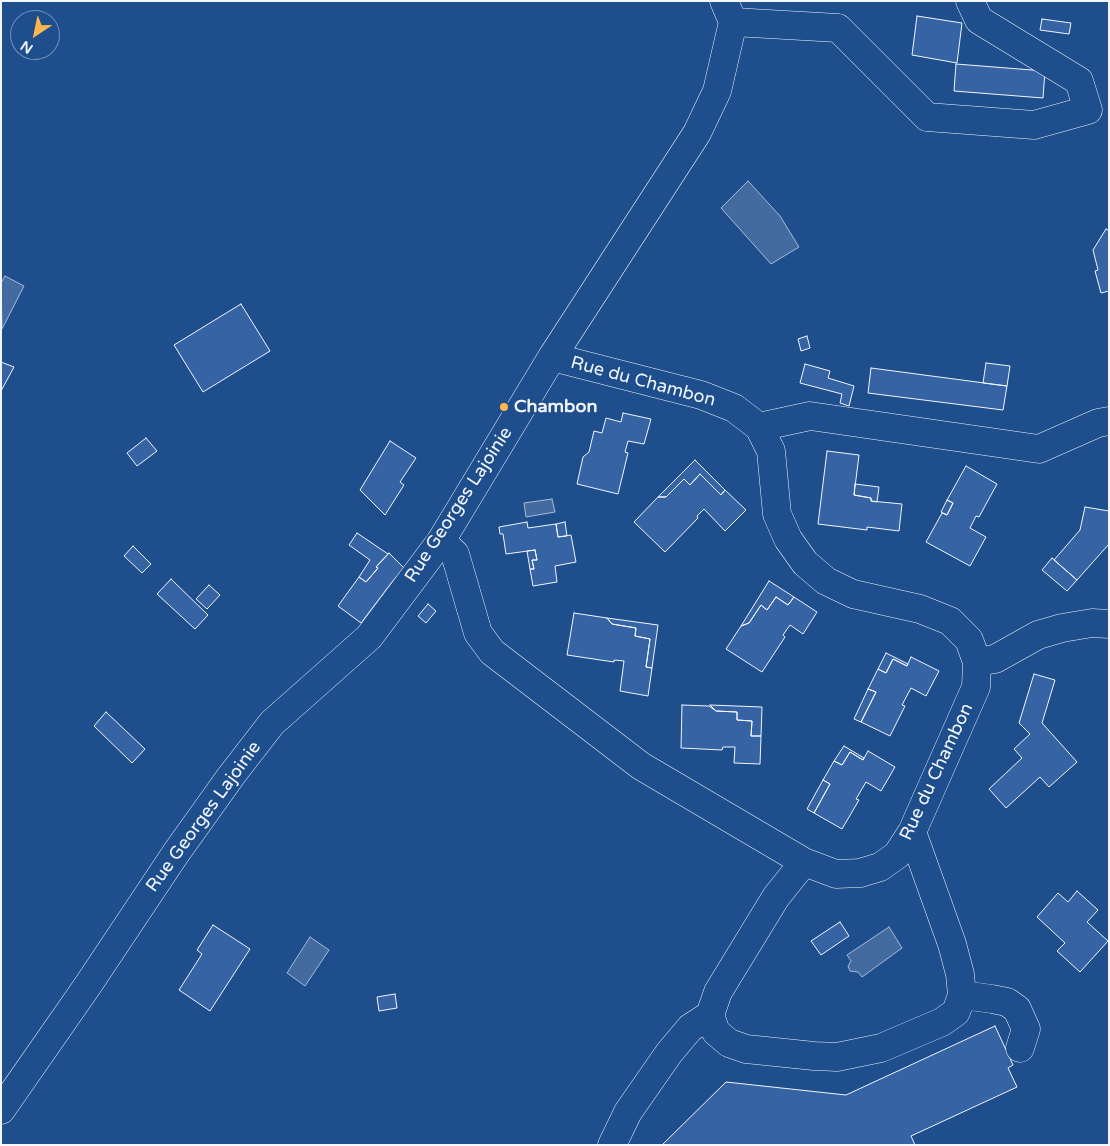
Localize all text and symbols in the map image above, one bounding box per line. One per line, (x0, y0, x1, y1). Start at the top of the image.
north arrow (10, 10, 60, 60)
text: N (17, 37, 36, 57)
street label: Rue du Chambon (568, 352, 718, 412)
place label: Chambon (514, 396, 597, 418)
marker: Chambon (498, 401, 510, 413)
street label: Rue Georges Lajoinie (401, 423, 517, 587)
street label: Rue du Chambon (896, 700, 978, 844)
street label: Rue Georges Lajoinie (142, 737, 266, 897)

